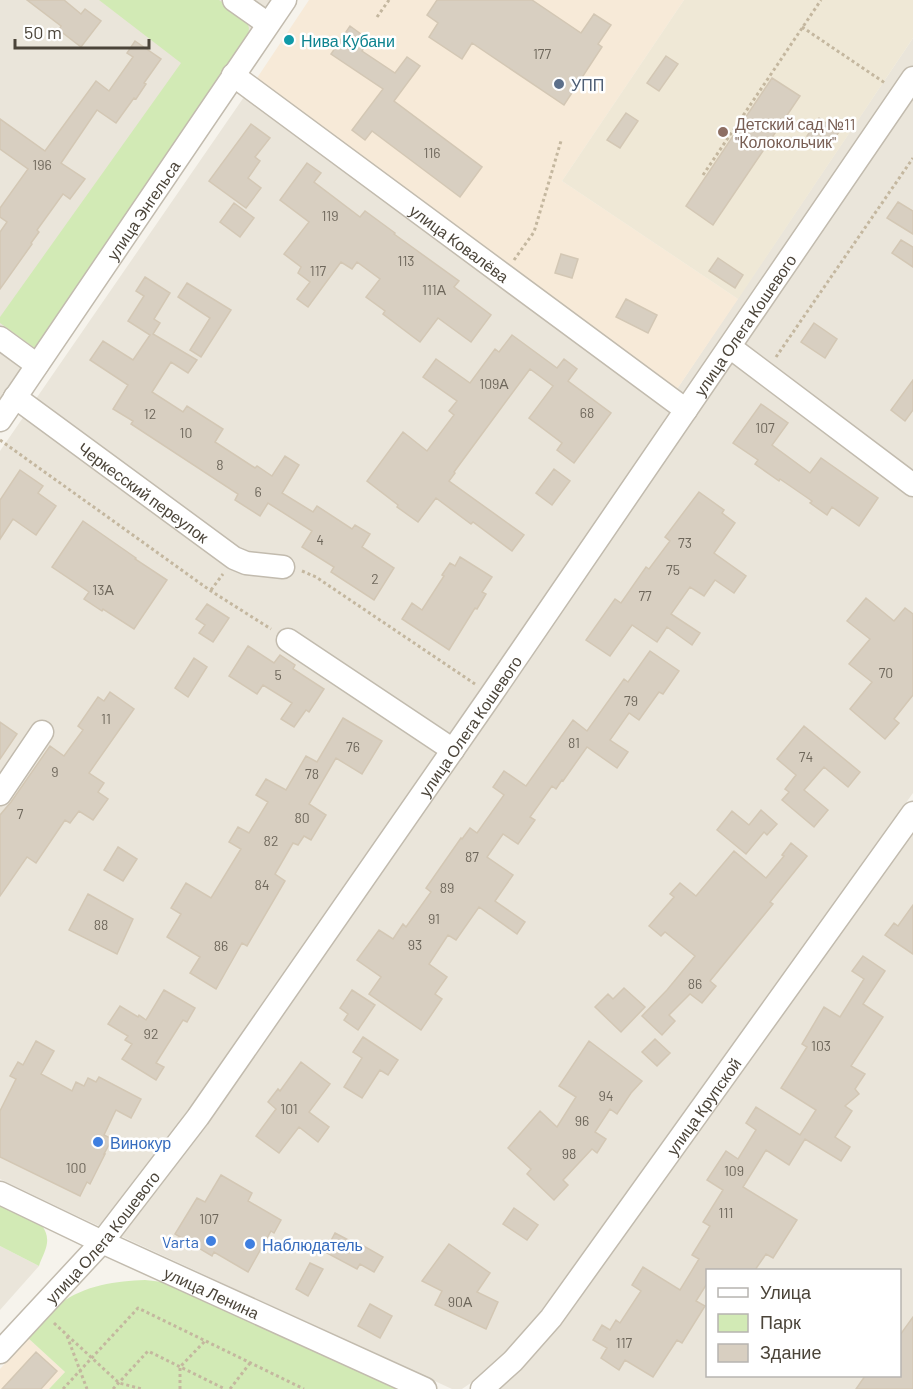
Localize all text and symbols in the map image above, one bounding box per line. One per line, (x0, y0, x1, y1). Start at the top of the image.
scale bar (15, 12, 148, 50)
text: 50 m (24, 21, 62, 43)
place label: Нива Кубани (301, 31, 395, 50)
marker: Нива Кубани (282, 33, 296, 47)
house number: 177 (533, 45, 551, 62)
place label: УПП (571, 75, 604, 94)
marker: УПП (552, 77, 566, 91)
place label: Детский сад №11 "Колокольчик" (735, 114, 855, 151)
marker: Детский сад №11 "Колокольчик" (716, 125, 730, 139)
house number: 116 (423, 144, 441, 161)
house number: 196 (32, 156, 52, 173)
street label: улица Энгельса (102, 156, 183, 263)
street label: улица Ковалёва (407, 200, 513, 286)
house number: 119 (321, 207, 339, 224)
street label: улица Олега Кошевого (689, 250, 799, 399)
house number: 113 (397, 252, 415, 269)
house number: 117 (310, 262, 327, 279)
house number: 111А (422, 281, 447, 298)
house number: 109А (479, 375, 509, 392)
house number: 68 (580, 404, 594, 421)
house number: 12 (144, 405, 156, 422)
house number: 107 (755, 419, 775, 436)
house number: 10 (180, 424, 192, 441)
street label: Черкесский переулок (75, 438, 214, 546)
house number: 8 (216, 456, 224, 473)
house number: 6 (254, 483, 262, 500)
house number: 4 (316, 531, 324, 548)
house number: 73 (678, 534, 692, 551)
house number: 75 (666, 561, 680, 578)
house number: 2 (371, 570, 379, 587)
house number: 13А (92, 581, 114, 598)
house number: 77 (638, 587, 652, 604)
street label: улица Олега Кошевого (414, 652, 525, 800)
house number: 70 (879, 664, 893, 681)
house number: 5 (274, 666, 282, 683)
house number: 79 (624, 692, 638, 709)
house number: 11 (101, 710, 111, 727)
house number: 81 (568, 734, 580, 751)
house number: 76 (346, 738, 360, 755)
house number: 74 (799, 748, 813, 765)
house number: 9 (51, 763, 59, 780)
house number: 78 (305, 765, 319, 782)
house number: 7 (17, 805, 24, 822)
house number: 80 (294, 809, 310, 826)
house number: 82 (264, 832, 278, 849)
house number: 87 (465, 848, 479, 865)
house number: 84 (254, 876, 270, 893)
house number: 89 (440, 879, 454, 896)
house number: 91 (428, 910, 440, 927)
house number: 88 (94, 916, 108, 933)
house number: 93 (408, 936, 422, 953)
house number: 86 (214, 937, 228, 954)
house number: 86 (688, 975, 702, 992)
house number: 92 (144, 1025, 158, 1042)
house number: 103 (811, 1037, 831, 1054)
street label: улица Крупской (662, 1054, 744, 1158)
house number: 94 (598, 1087, 614, 1104)
house number: 101 (280, 1100, 298, 1117)
house number: 96 (575, 1112, 589, 1129)
place label: Винокур (110, 1133, 171, 1152)
marker: Винокур (91, 1135, 105, 1149)
house number: 98 (562, 1145, 576, 1162)
house number: 100 (66, 1159, 86, 1176)
house number: 109 (724, 1162, 744, 1179)
street label: улица Олега Кошевого (41, 1167, 163, 1307)
house number: 111 (719, 1204, 733, 1221)
house number: 107 (199, 1210, 219, 1227)
place label: Varta (162, 1232, 199, 1251)
marker: Varta (204, 1234, 218, 1248)
place label: Наблюдатель (262, 1235, 363, 1254)
marker: Наблюдатель (243, 1237, 257, 1251)
street label: улица Ленина (162, 1262, 262, 1322)
legend (706, 1269, 901, 1377)
text: Улица (760, 1281, 812, 1303)
house number: 90А (448, 1293, 473, 1310)
text: Парк (760, 1311, 801, 1333)
house number: 117 (616, 1334, 633, 1351)
text: Здание (760, 1341, 821, 1363)

